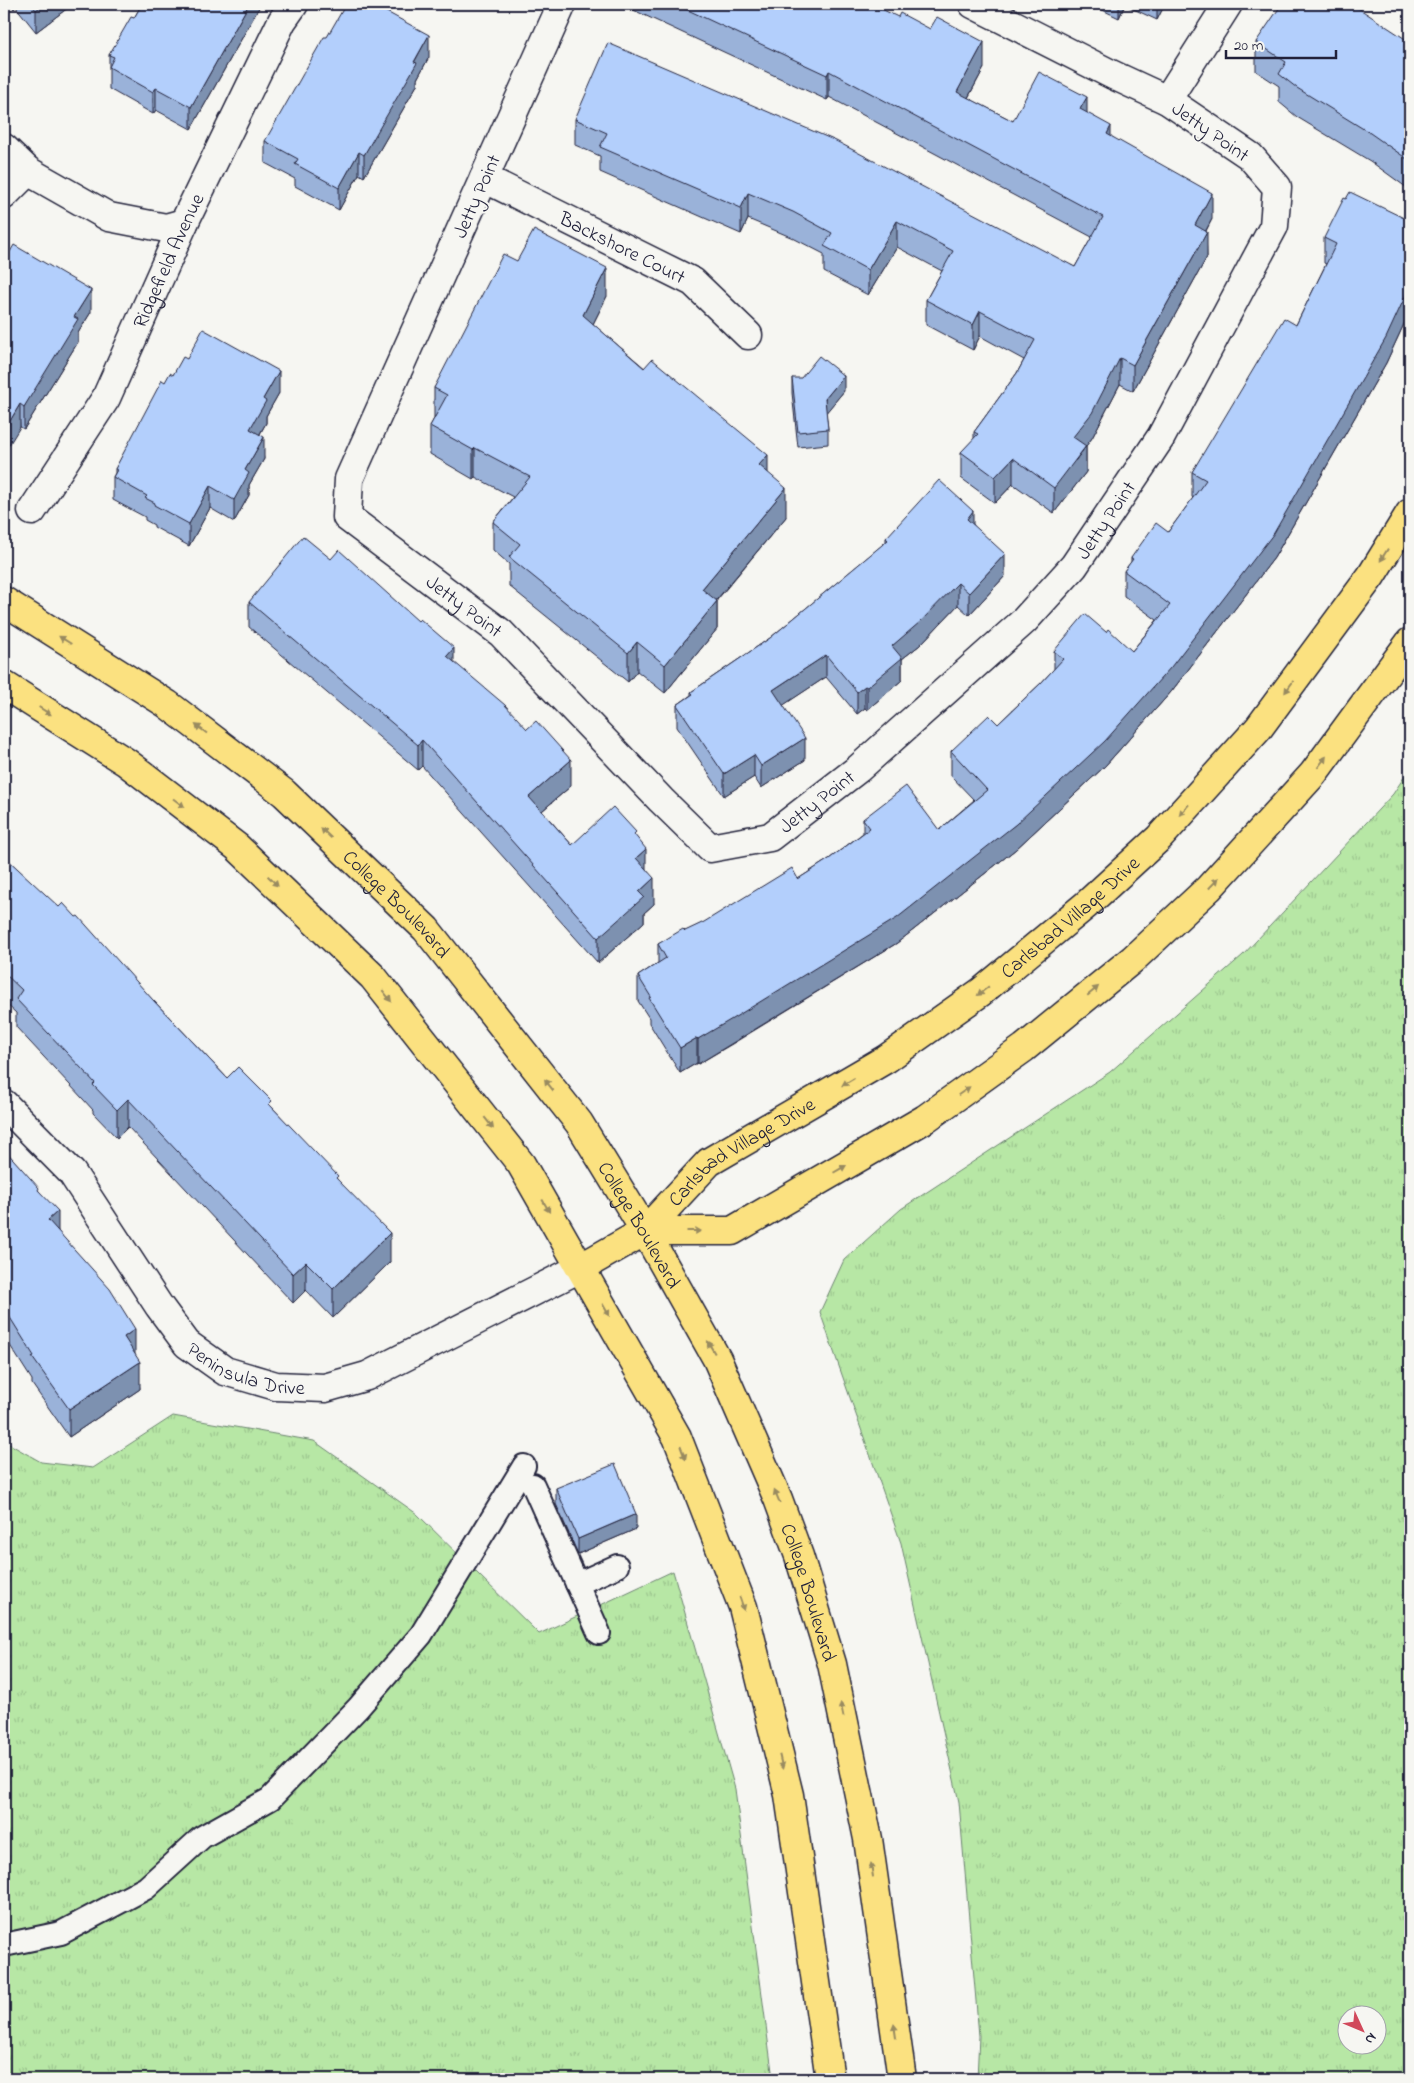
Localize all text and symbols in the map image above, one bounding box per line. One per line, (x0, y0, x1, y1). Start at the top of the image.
scale bar (1226, 28, 1336, 60)
text: 20 m (1234, 35, 1264, 57)
street label: Jetty Point (1165, 96, 1255, 171)
street label: Jetty Point (447, 150, 510, 244)
street label: Ridgefield Avenue (127, 189, 213, 333)
street label: Backshore Court (553, 205, 690, 293)
street label: Jetty Point (1070, 476, 1144, 566)
one-way arrow (1380, 548, 1389, 561)
street label: Jetty Point (419, 569, 508, 646)
one-way arrow (59, 635, 72, 645)
one-way arrow (1284, 680, 1295, 693)
one-way arrow (38, 707, 52, 716)
one-way arrow (195, 724, 208, 735)
one-way arrow (1317, 755, 1327, 769)
street label: Jetty Point (774, 764, 862, 842)
one-way arrow (172, 798, 186, 808)
one-way arrow (1178, 804, 1190, 816)
one-way arrow (320, 827, 332, 839)
street label: College Boulevard (335, 844, 456, 966)
street label: Carlsbad Village Drive (995, 850, 1147, 987)
one-way arrow (266, 875, 278, 887)
one-way arrow (1208, 877, 1220, 889)
one-way arrow (976, 985, 989, 996)
one-way arrow (1086, 986, 1099, 997)
one-way arrow (382, 989, 393, 1002)
one-way arrow (842, 1077, 855, 1086)
one-way arrow (544, 1079, 555, 1092)
one-way arrow (958, 1086, 971, 1096)
street label: Carlsbad Village Drive (663, 1091, 821, 1214)
one-way arrow (483, 1116, 494, 1129)
street label: College Boulevard (589, 1157, 687, 1295)
one-way arrow (833, 1164, 846, 1173)
one-way arrow (541, 1199, 550, 1212)
one-way arrow (686, 1228, 702, 1236)
one-way arrow (601, 1303, 610, 1317)
street label: Peninsula Drive (180, 1336, 305, 1404)
one-way arrow (706, 1341, 715, 1354)
one-way arrow (680, 1445, 687, 1460)
one-way arrow (772, 1489, 780, 1503)
street label: College Boulevard (771, 1520, 842, 1665)
one-way arrow (738, 1597, 746, 1612)
one-way arrow (838, 1703, 846, 1718)
one-way arrow (777, 1754, 785, 1769)
one-way arrow (868, 1862, 876, 1878)
north arrow (1336, 2006, 1386, 2056)
one-way arrow (891, 2023, 899, 2039)
text: N (1359, 2027, 1381, 2049)

